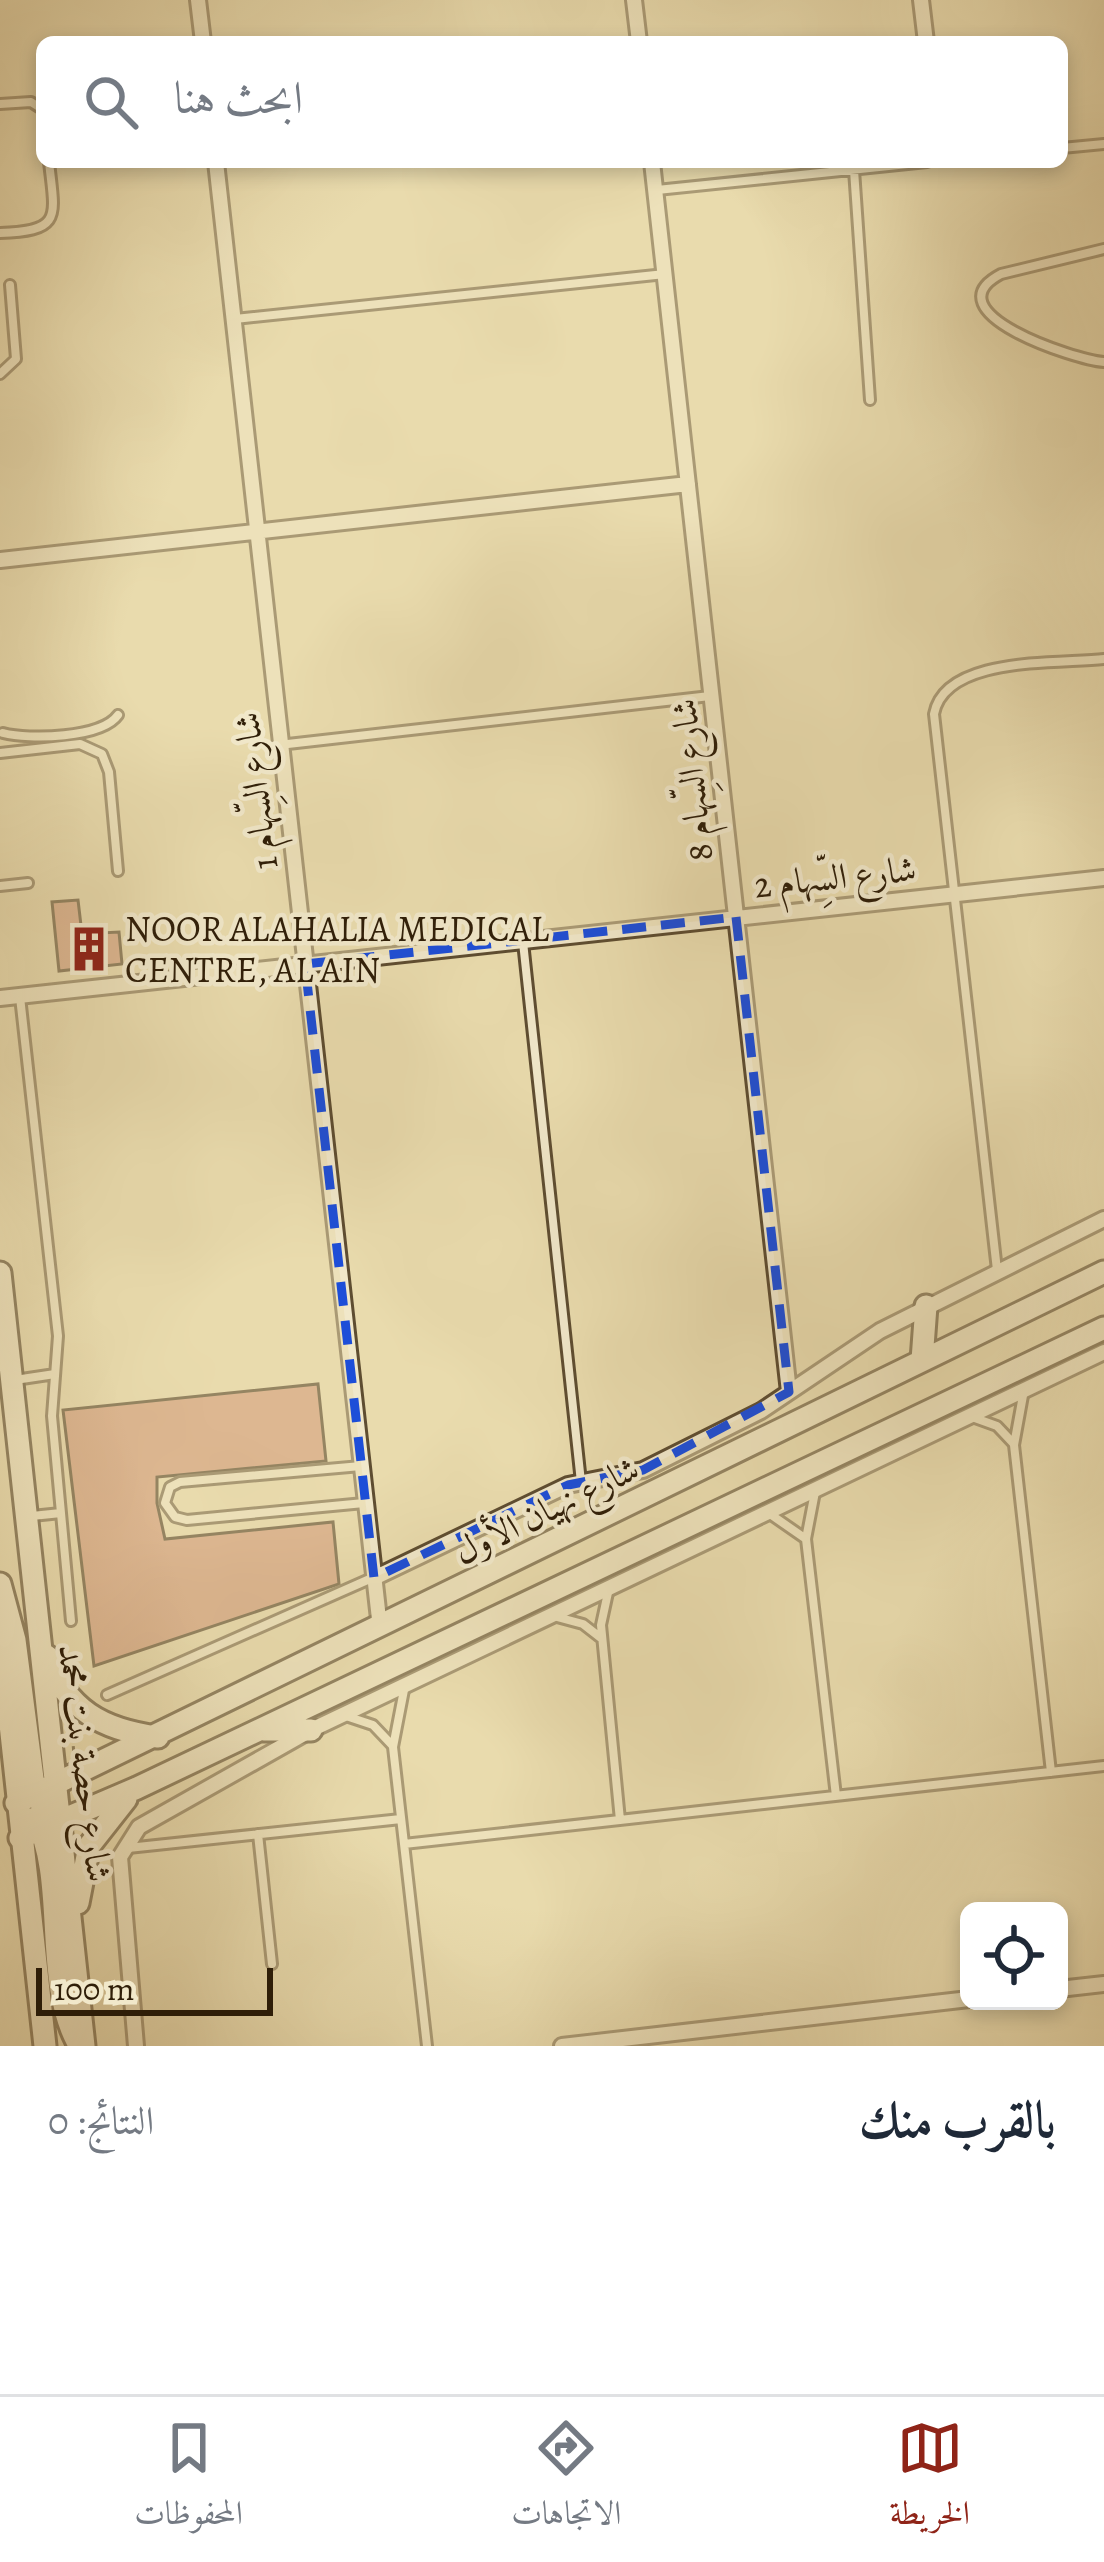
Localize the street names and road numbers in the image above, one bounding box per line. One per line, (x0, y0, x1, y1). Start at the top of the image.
street label: شارع السِّهام 8 (659, 696, 731, 864)
street label: شارع السِّهام 1 (222, 709, 296, 872)
street label: شارع السِّهام 2 (752, 844, 919, 916)
street label: شارع نهيان الأول (445, 1443, 650, 1581)
street label: شارع حصة بنت محمد (41, 1641, 124, 1886)

